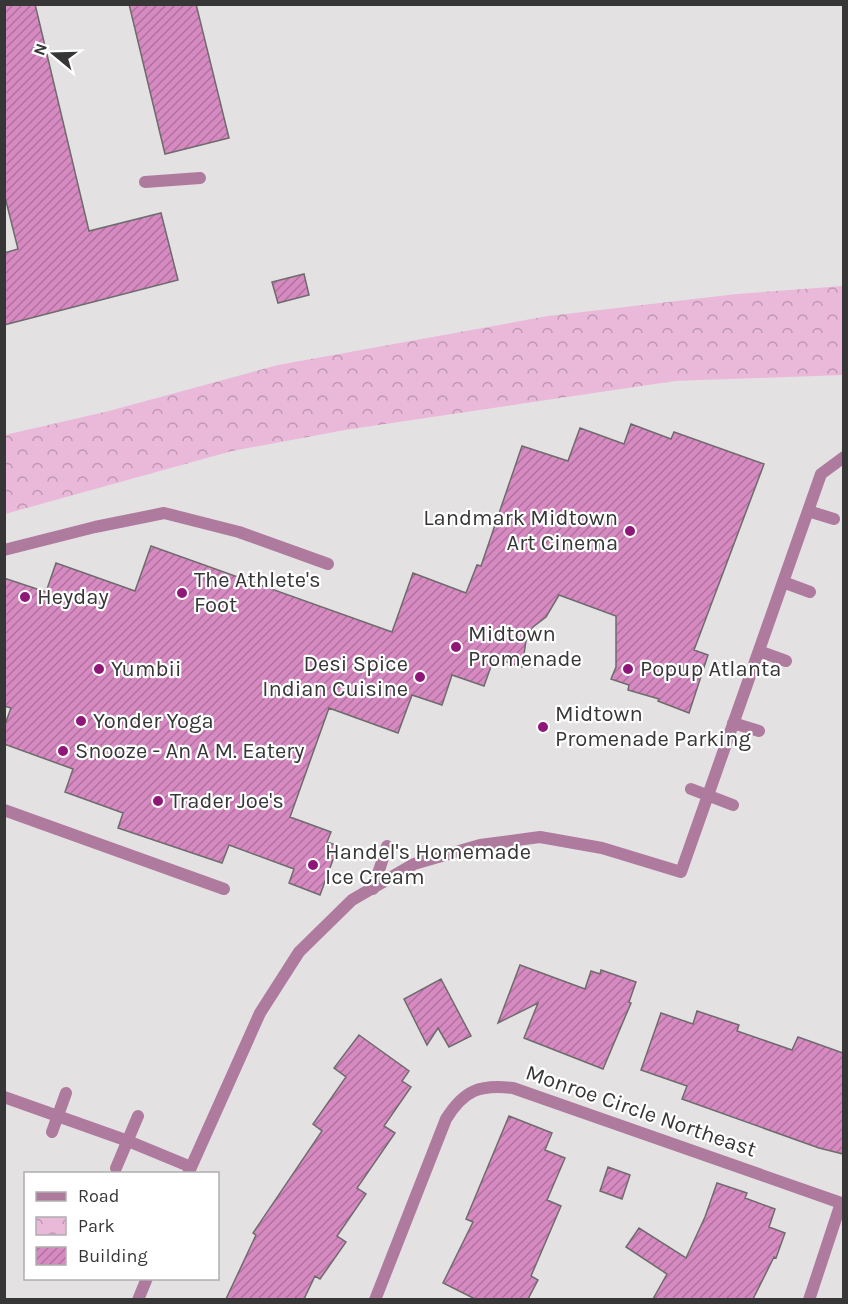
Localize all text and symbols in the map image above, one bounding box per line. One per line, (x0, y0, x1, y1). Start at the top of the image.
north arrow (24, 24, 84, 84)
text: N (29, 41, 51, 58)
place label: Landmark Midtown Art Cinema (423, 505, 618, 556)
marker: Landmark Midtown Art Cinema (623, 524, 637, 538)
place label: The Athlete's Foot (194, 567, 321, 618)
place label: Heyday (37, 584, 109, 610)
marker: The Athlete's Foot (175, 586, 189, 600)
marker: Heyday (18, 590, 32, 604)
place label: Midtown Promenade (468, 621, 582, 672)
marker: Midtown Promenade (449, 640, 463, 654)
place label: Desi Spice Indian Cuisine (262, 651, 408, 702)
place label: Yumbii (111, 656, 182, 682)
place label: Popup Atlanta (640, 656, 781, 682)
marker: Yumbii (92, 662, 106, 676)
marker: Popup Atlanta (621, 662, 635, 676)
marker: Desi Spice Indian Cuisine (413, 670, 427, 684)
place label: Midtown Promenade Parking (555, 701, 751, 752)
place label: Yonder Yoga (93, 708, 214, 734)
marker: Yonder Yoga (74, 714, 88, 728)
marker: Midtown Promenade Parking (536, 720, 550, 734)
place label: Snooze - An A M. Eatery (75, 738, 305, 764)
marker: Snooze - An A M. Eatery (56, 744, 70, 758)
place label: Trader Joe's (170, 788, 284, 814)
marker: Trader Joe's (151, 794, 165, 808)
place label: Handel's Homemade Ice Cream (325, 839, 531, 890)
marker: Handel's Homemade Ice Cream (306, 858, 320, 872)
street label: Monroe Circle Northeast (522, 1059, 760, 1163)
legend (24, 1172, 219, 1280)
text: Road (78, 1185, 119, 1207)
text: Park (78, 1215, 115, 1237)
text: Building (78, 1245, 148, 1267)

